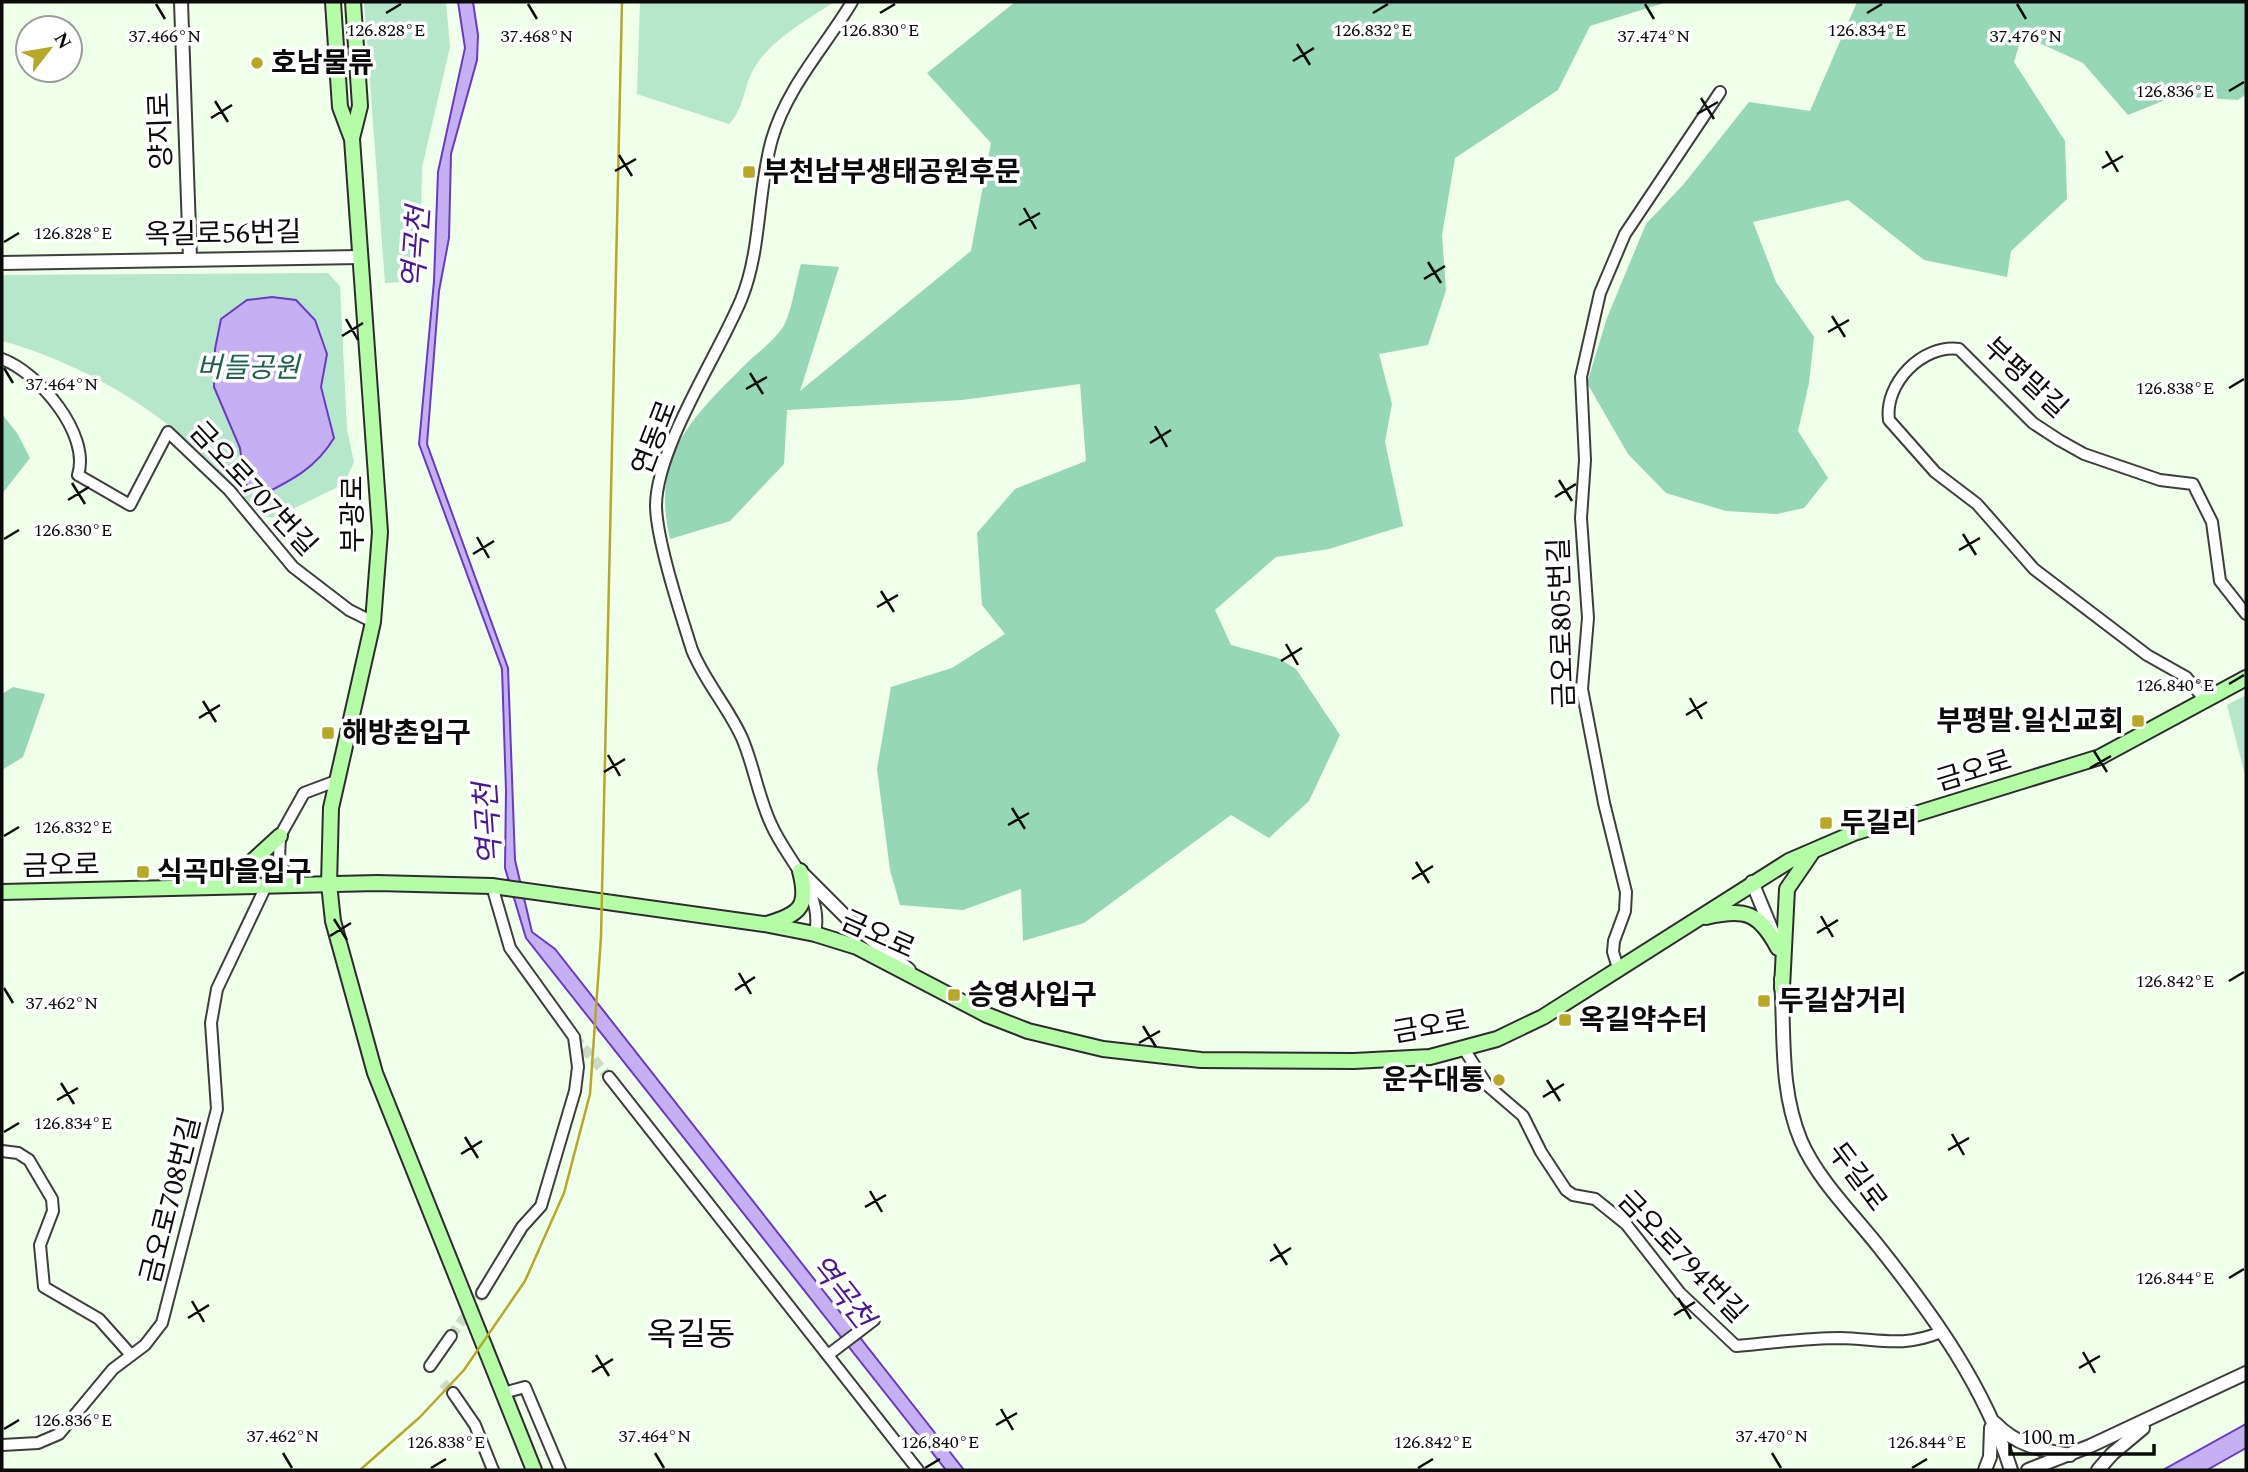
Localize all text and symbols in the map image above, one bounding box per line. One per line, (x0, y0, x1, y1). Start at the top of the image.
north arrow (14, 14, 84, 84)
text: 126.828°E (346, 17, 426, 44)
text: 126.830°E (840, 17, 920, 44)
text: 126.832°E (1333, 17, 1413, 44)
text: 126.834°E (1827, 17, 1907, 44)
text: 37.466°N (129, 23, 201, 50)
text: 37.468°N (501, 23, 573, 50)
text: 37.474°N (1618, 23, 1690, 50)
text: 37.476°N (1990, 23, 2062, 50)
text: N (46, 27, 79, 55)
place label: 호남물류 (271, 42, 374, 85)
marker: 호남물류 (249, 55, 265, 71)
text: 126.836°E (2135, 78, 2215, 105)
street label: 양지로 (138, 92, 184, 170)
place label: 부천남부생태공원후문 (763, 151, 1021, 194)
marker: 부천남부생태공원후문 (741, 164, 757, 180)
water label: 역곡천 (391, 202, 443, 291)
street label: 옥길로56번길 (144, 211, 302, 257)
text: 126.828°E (33, 220, 113, 247)
street label: 부평말길 (1973, 327, 2077, 429)
park label: 버들공원 (196, 347, 302, 390)
text: 37.464°N (26, 371, 98, 398)
text: 126.838°E (2135, 375, 2215, 402)
street label: 연동로 (621, 394, 689, 482)
street label: 금오로707번길 (179, 412, 327, 566)
street label: 부광로 (332, 475, 375, 553)
text: 126.830°E (33, 517, 113, 544)
street label: 금오로805번길 (1538, 537, 1586, 709)
text: 126.840°E (2135, 672, 2215, 699)
place label: 부평말.일신교회 (1936, 700, 2124, 743)
place label: 해방촌입구 (342, 712, 471, 755)
marker: 부평말.일신교회 (2130, 713, 2146, 729)
marker: 해방촌입구 (320, 725, 336, 741)
street label: 금오로 (1931, 739, 2017, 803)
water label: 역곡천 (463, 778, 515, 867)
place label: 두길리 (1840, 802, 1917, 845)
text: 126.832°E (33, 814, 113, 841)
marker: 두길리 (1818, 815, 1834, 831)
street label: 금오로 (22, 844, 100, 888)
place label: 식곡마을입구 (157, 851, 312, 894)
marker: 식곡마을입구 (135, 864, 151, 880)
street label: 금오로 (834, 900, 922, 970)
text: 126.842°E (2135, 968, 2215, 995)
place label: 승영사입구 (968, 974, 1097, 1017)
place label: 두길삼거리 (1778, 980, 1907, 1023)
marker: 승영사입구 (946, 987, 962, 1003)
text: 37.462°N (26, 990, 98, 1017)
marker: 두길삼거리 (1756, 993, 1772, 1009)
street label: 금오로 (1389, 999, 1473, 1055)
place label: 옥길약수터 (1579, 999, 1708, 1042)
marker: 옥길약수터 (1557, 1012, 1573, 1028)
place label: 운수대통 (1382, 1059, 1485, 1102)
marker: 운수대통 (1491, 1072, 1507, 1088)
text: 126.834°E (33, 1110, 113, 1137)
street label: 금오로708번길 (129, 1112, 213, 1288)
street label: 두길로 (1817, 1133, 1897, 1221)
street label: 금오로794번길 (1607, 1181, 1757, 1333)
water label: 역곡천 (797, 1245, 887, 1341)
text: 126.844°E (2135, 1265, 2215, 1292)
district label: 옥길동 (647, 1311, 735, 1360)
text: 126.836°E (33, 1407, 113, 1434)
scale bar (2010, 1412, 2154, 1456)
text: 100 m (2021, 1422, 2076, 1454)
text: 37.462°N (247, 1423, 319, 1450)
text: 37.464°N (619, 1423, 691, 1450)
text: 37.470°N (1736, 1423, 1808, 1450)
text: 126.838°E (406, 1429, 486, 1456)
text: 126.840°E (900, 1429, 980, 1456)
text: 126.842°E (1393, 1429, 1473, 1456)
text: 126.844°E (1887, 1429, 1967, 1456)

